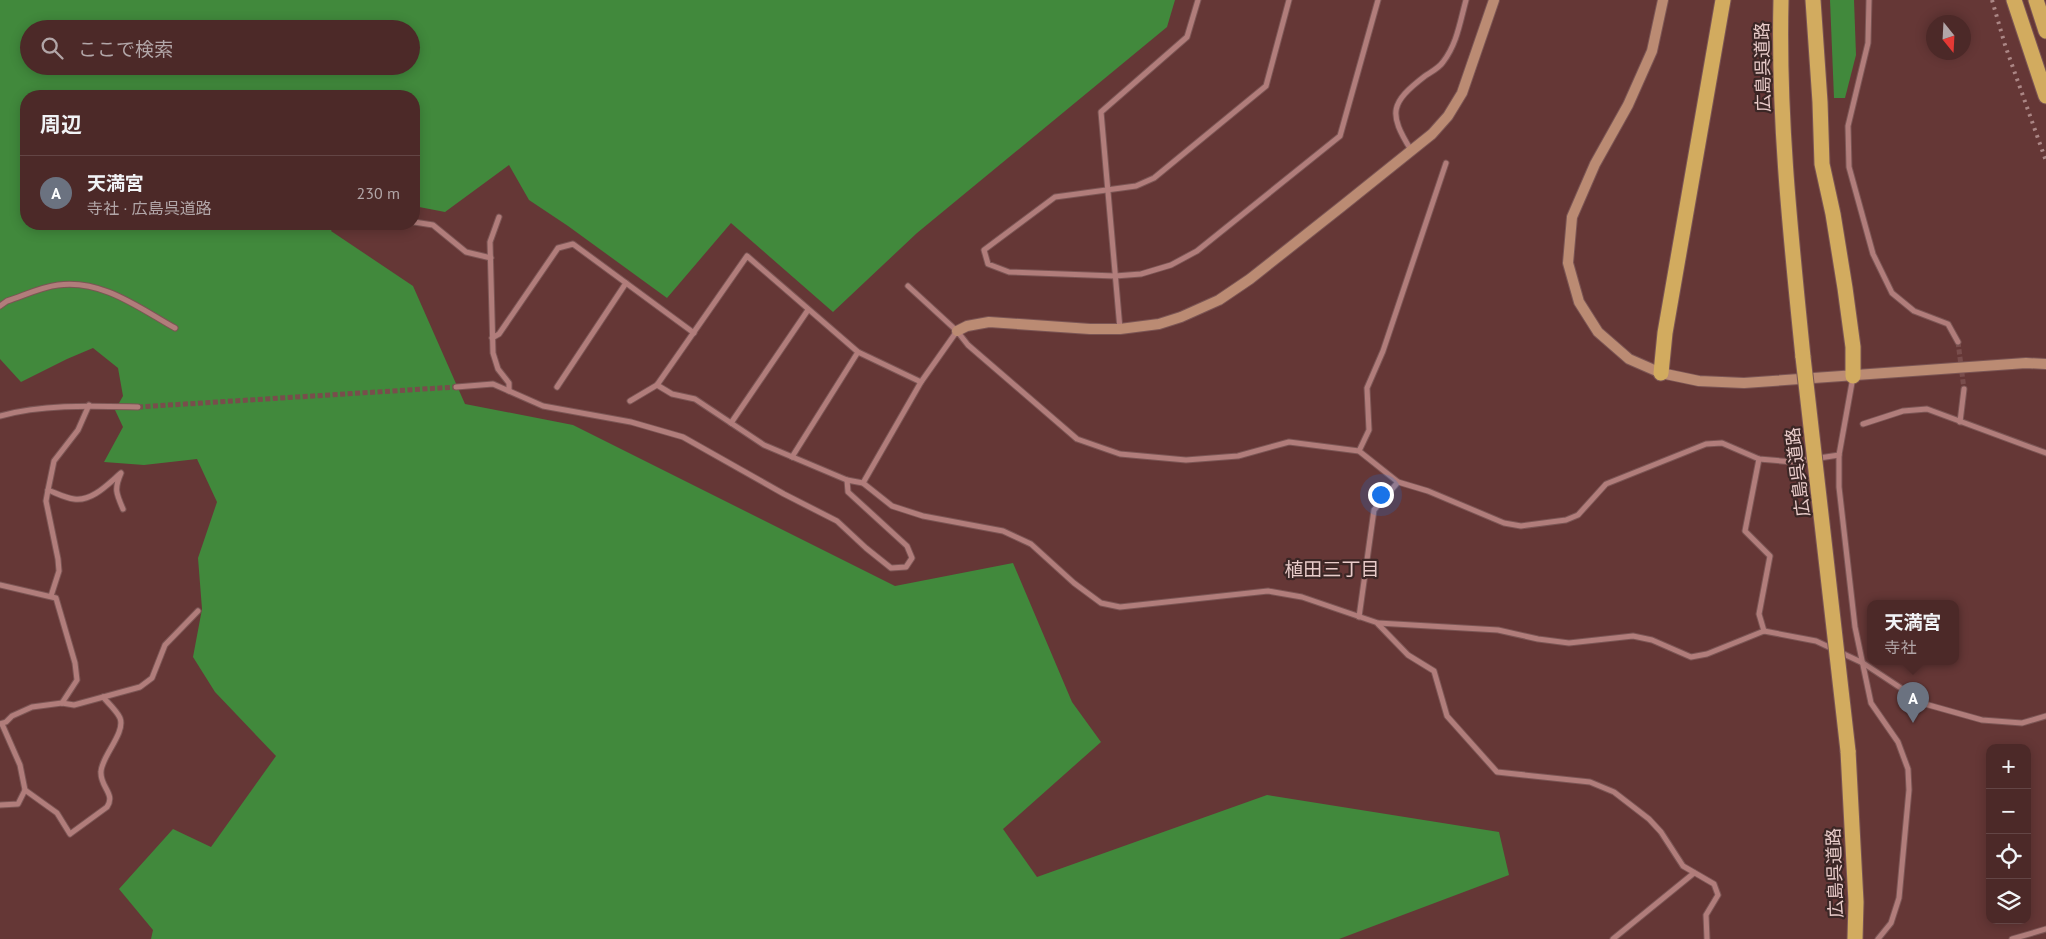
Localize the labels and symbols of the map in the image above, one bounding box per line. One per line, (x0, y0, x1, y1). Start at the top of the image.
north arrow (1926, 15, 1971, 60)
street label: 広島呉道路 (1750, 22, 1775, 112)
street label: 広島呉道路 (1781, 426, 1814, 518)
your location (1368, 482, 1394, 508)
district label: 植田三丁目 (1284, 557, 1380, 581)
pin: A (1897, 682, 1929, 723)
street label: 広島呉道路 (1821, 828, 1848, 918)

